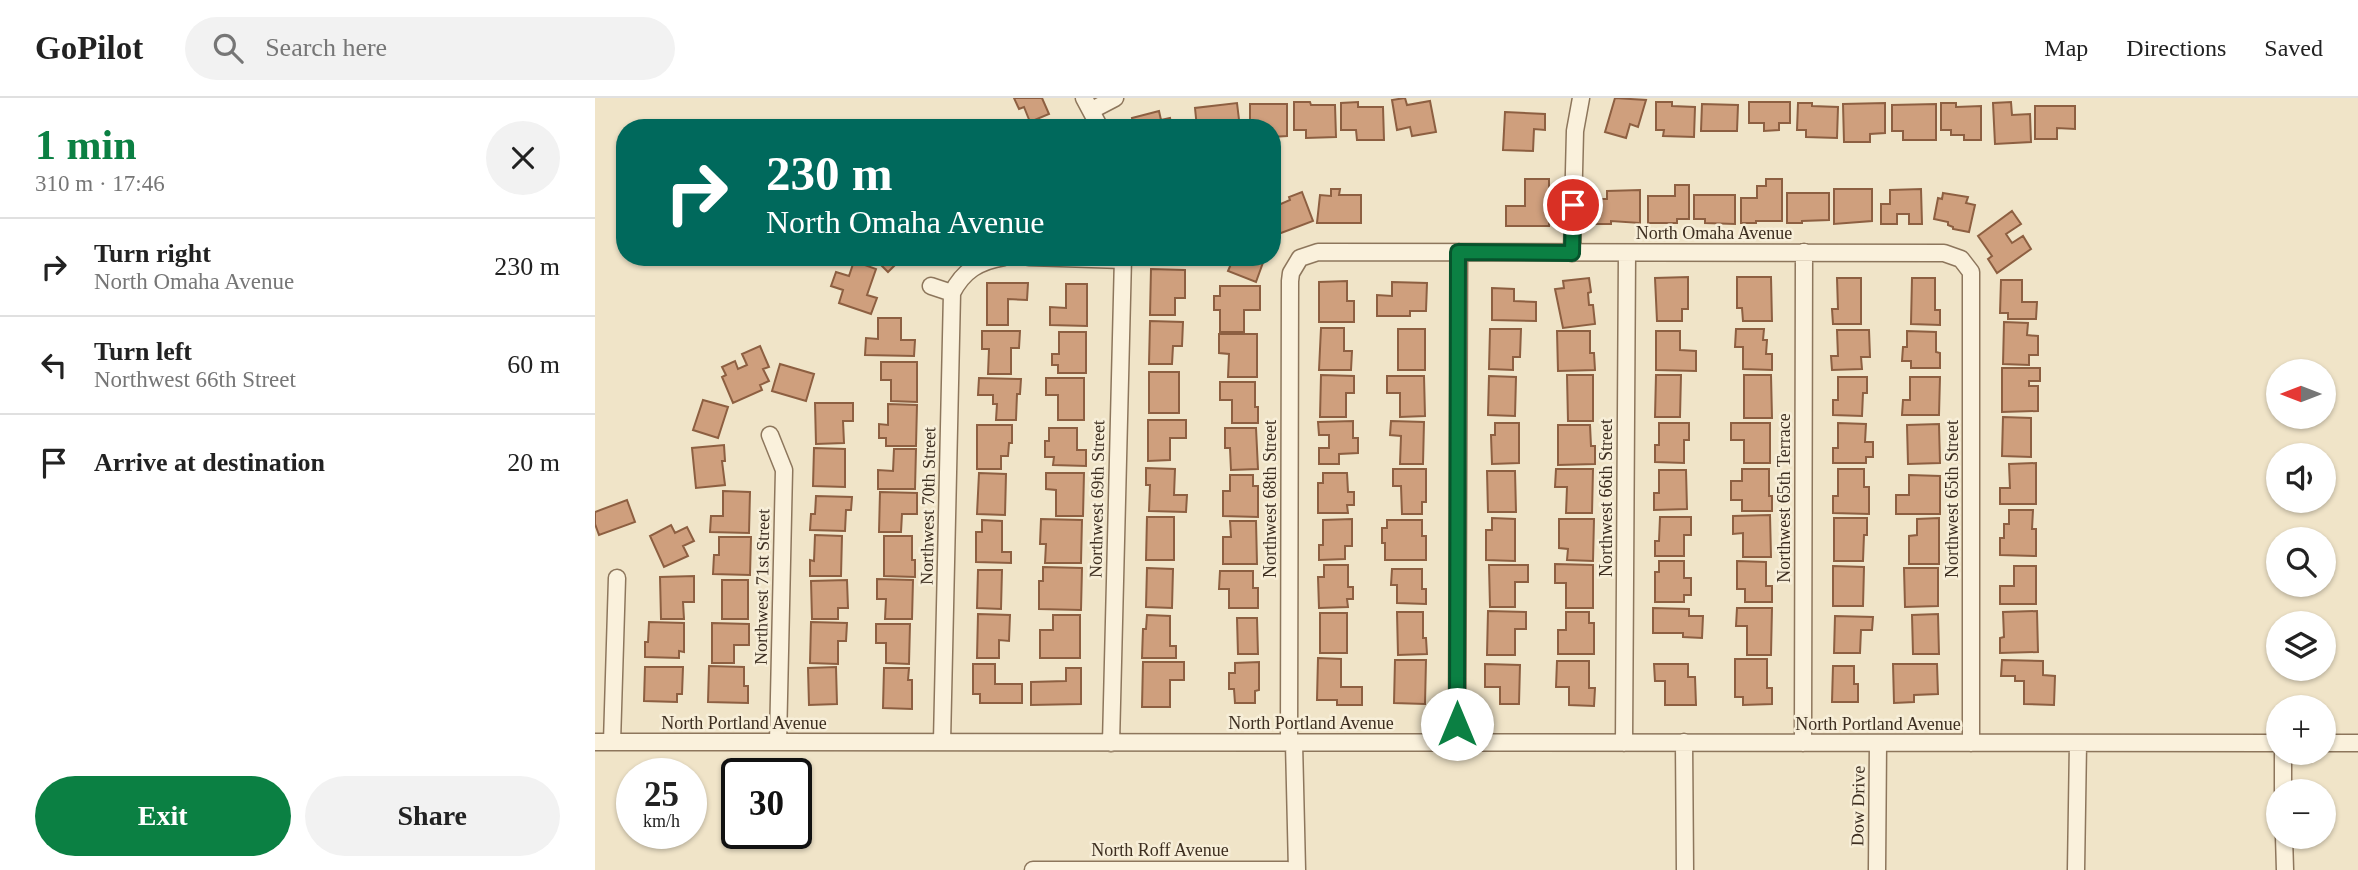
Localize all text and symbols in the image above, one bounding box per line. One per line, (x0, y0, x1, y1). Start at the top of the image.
search box (185, 17, 675, 80)
icon: search (209, 29, 247, 67)
text: GoPilot (35, 30, 143, 66)
text: Search here (265, 33, 387, 62)
text: Map (2044, 35, 2088, 61)
text: Directions (2126, 35, 2226, 61)
text: Saved (2264, 35, 2323, 61)
button: close (486, 121, 560, 195)
text: 1 min (35, 122, 137, 168)
text: 230 m (766, 146, 893, 201)
icon: right (651, 147, 742, 238)
text: 310 m · 17:46 (35, 171, 165, 196)
pin (1543, 175, 1603, 235)
icon: arrive (1554, 186, 1592, 224)
text: North Omaha Avenue (766, 204, 1044, 240)
street label: North Omaha Avenue (1636, 223, 1792, 243)
text: Turn right (94, 239, 211, 268)
icon: right (35, 248, 73, 286)
text: 230 m (494, 252, 560, 281)
text: North Omaha Avenue (94, 269, 294, 294)
text: Turn left (94, 337, 192, 366)
icon: left (35, 346, 73, 384)
text: 60 m (507, 350, 560, 379)
north arrow (2266, 359, 2336, 429)
map controls (2266, 359, 2336, 849)
text: Northwest 66th Street (94, 367, 296, 392)
street label: Northwest 65th Terrace (1774, 413, 1794, 583)
street label: Northwest 66th Street (1596, 419, 1616, 577)
street label: Northwest 69th Street (1086, 420, 1108, 578)
street label: Northwest 68th Street (1260, 420, 1280, 578)
street label: Northwest 65th Street (1942, 420, 1962, 578)
street label: Northwest 70th Street (917, 427, 939, 585)
button: sound (2266, 443, 2336, 513)
icon: arrive (35, 444, 73, 482)
text: Arrive at destination (94, 448, 325, 477)
text: 20 m (507, 448, 560, 477)
street label: Northwest 71st Street (751, 509, 773, 665)
button: search (2266, 527, 2336, 597)
button: layers (2266, 611, 2336, 681)
position arrow (1420, 687, 1494, 761)
button: + (2266, 695, 2336, 765)
street label: North Portland Avenue (661, 713, 827, 733)
street label: North Portland Avenue (1228, 713, 1394, 733)
street label: North Portland Avenue (1795, 714, 1961, 734)
speed limit sign: 30 (721, 758, 812, 849)
street label: Dow Drive (1847, 766, 1869, 846)
text: 25 (644, 775, 679, 814)
button: Exit (35, 776, 291, 856)
button: Share (305, 776, 560, 856)
button: − (2266, 779, 2336, 849)
text: km/h (643, 811, 680, 831)
street label: North Roff Avenue (1091, 840, 1229, 860)

